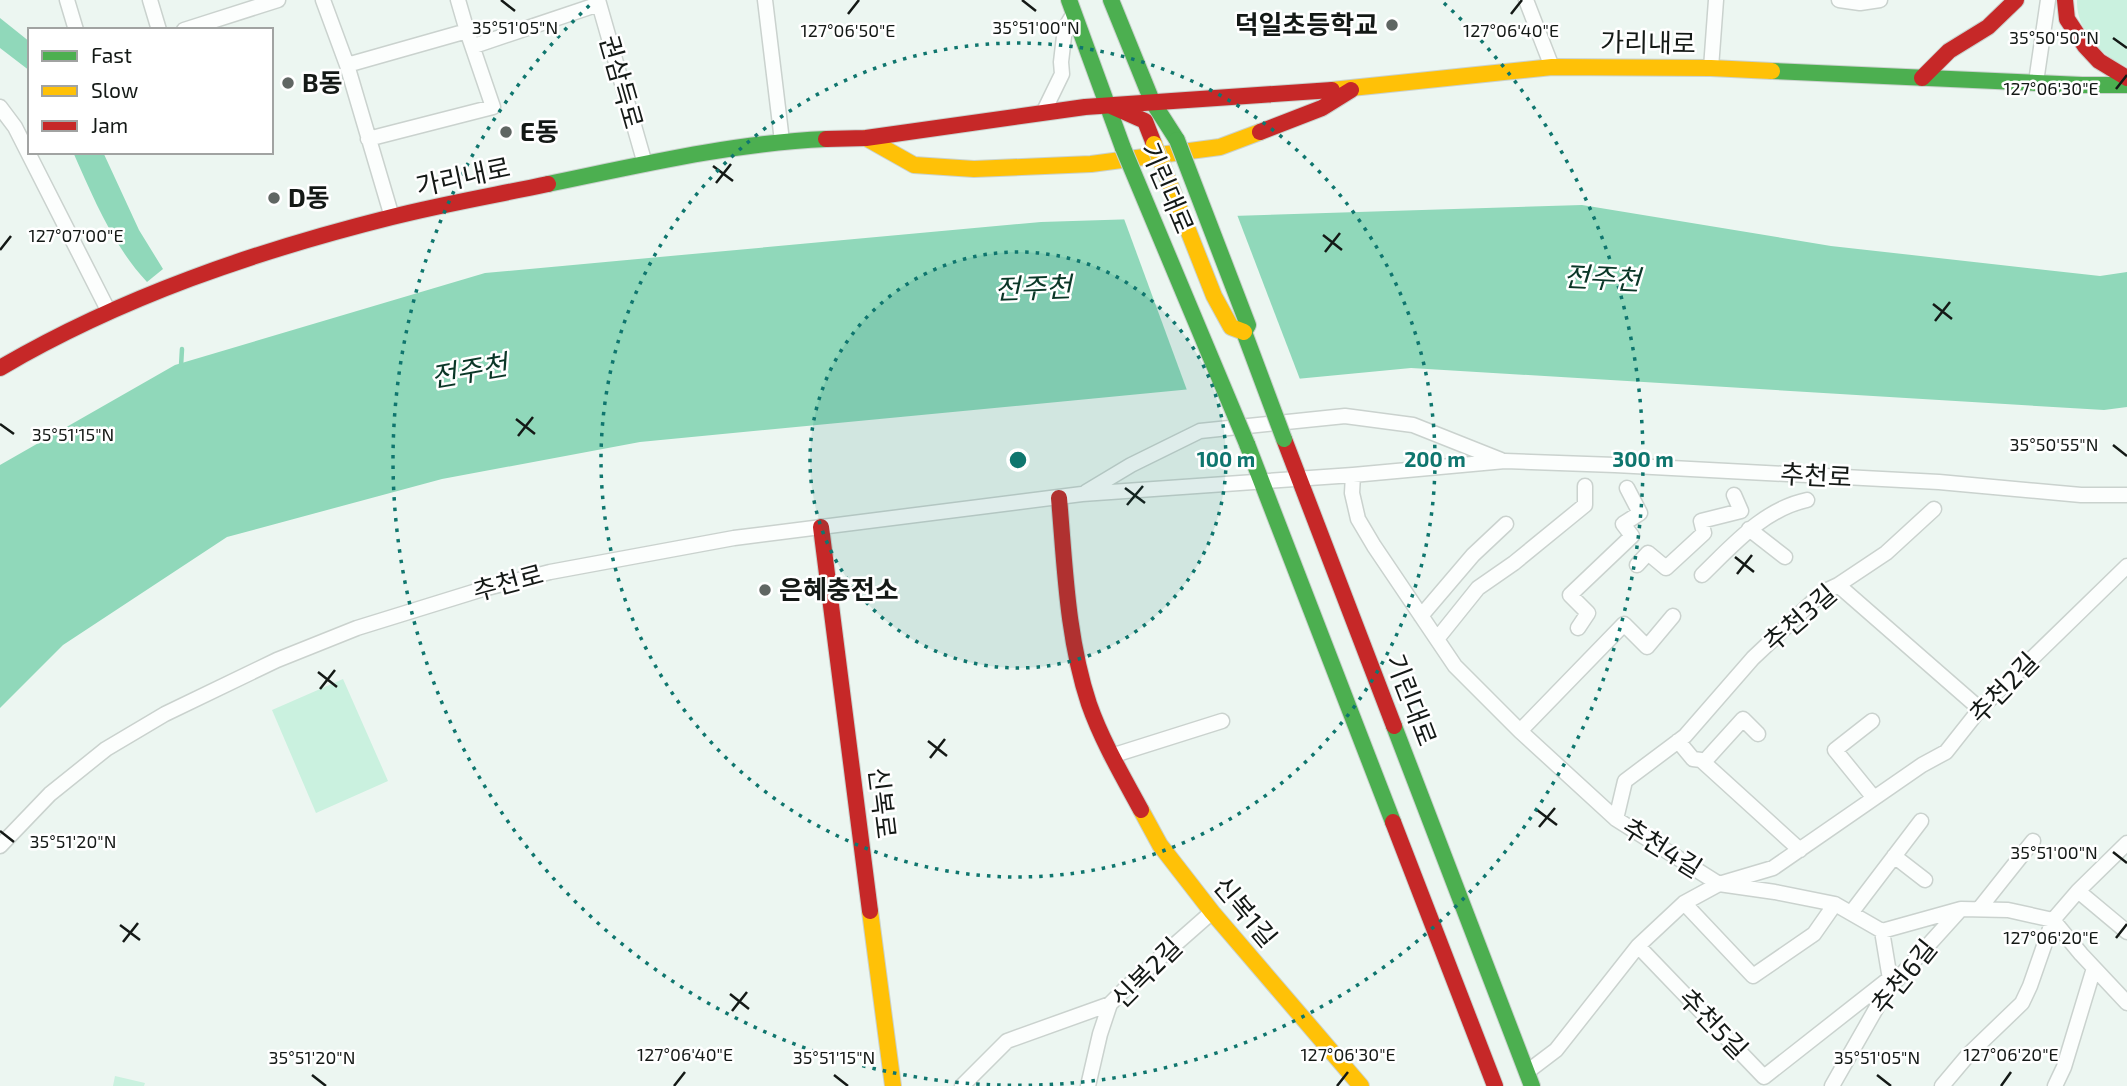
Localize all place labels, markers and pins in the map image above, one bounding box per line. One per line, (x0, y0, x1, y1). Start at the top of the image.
place label: 덕일초등학교 (1234, 8, 1378, 39)
marker: 덕일초등학교 (1384, 17, 1400, 33)
place label: B동 (302, 66, 343, 97)
marker: B동 (280, 75, 296, 91)
place label: E동 (520, 115, 559, 146)
marker: E동 (498, 124, 514, 140)
place label: D동 (288, 181, 330, 212)
marker: D동 (266, 190, 282, 206)
centre of rings (1006, 448, 1030, 472)
place label: 은혜충전소 (779, 573, 899, 604)
marker: 은혜충전소 (757, 582, 773, 598)

